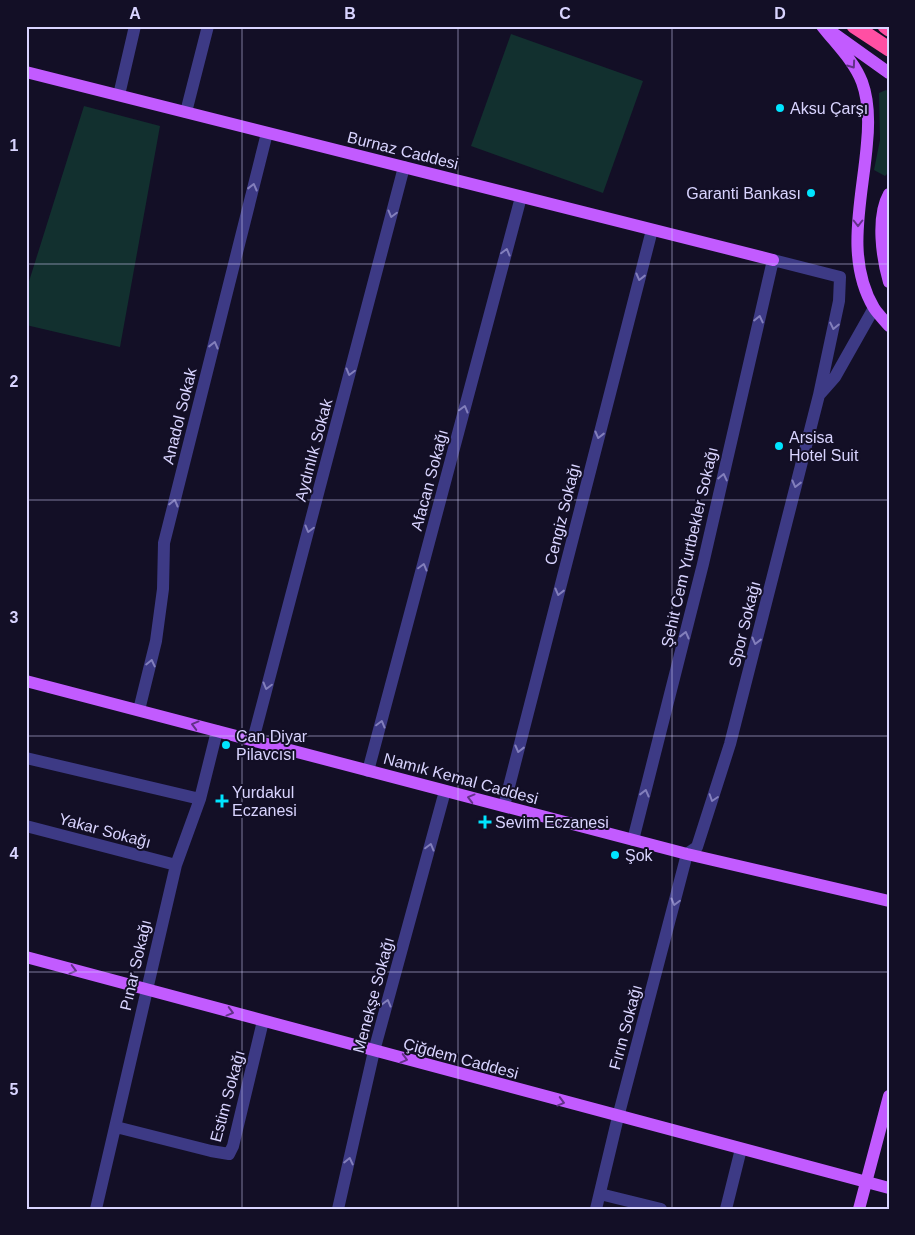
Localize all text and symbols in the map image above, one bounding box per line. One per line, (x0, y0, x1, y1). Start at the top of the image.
text: A (129, 5, 141, 22)
text: B (344, 5, 356, 22)
text: C (559, 5, 571, 22)
text: D (774, 5, 786, 22)
one-way arrow (846, 59, 855, 69)
place label: Aksu Çarşı (790, 100, 868, 117)
marker: Aksu Çarşı (774, 102, 786, 114)
street label: Burnaz Caddesi (346, 128, 460, 173)
text: 1 (10, 137, 19, 154)
one-way arrow (247, 183, 258, 192)
place label: Garanti Bankası (686, 185, 801, 202)
marker: Garanti Bankası (805, 187, 817, 199)
one-way arrow (387, 210, 397, 218)
one-way arrow (853, 220, 863, 227)
one-way arrow (500, 248, 511, 257)
one-way arrow (635, 273, 646, 282)
one-way arrow (753, 315, 764, 323)
one-way arrow (829, 321, 839, 330)
one-way arrow (208, 341, 219, 350)
street label: Anadol Sokak (159, 365, 200, 466)
one-way arrow (345, 367, 356, 376)
text: 2 (10, 373, 19, 390)
street label: Aydınlık Sokak (292, 396, 336, 503)
one-way arrow (458, 405, 469, 414)
street label: Afacan Sokağı (408, 428, 451, 533)
place label: Arsisa Hotel Suit (789, 429, 859, 464)
one-way arrow (595, 430, 605, 438)
marker: Arsisa Hotel Suit (773, 440, 785, 452)
street label: Şehit Cem Yurtbekler Sokağı (658, 445, 721, 649)
street label: Cengiz Sokağı (542, 462, 583, 567)
one-way arrow (717, 473, 728, 482)
one-way arrow (791, 479, 802, 488)
one-way arrow (168, 498, 179, 507)
one-way arrow (304, 524, 315, 533)
one-way arrow (417, 563, 427, 571)
street label: Spor Sokağı (726, 579, 763, 669)
one-way arrow (554, 588, 565, 596)
text: 3 (10, 609, 19, 626)
one-way arrow (679, 631, 690, 640)
one-way arrow (751, 637, 762, 646)
one-way arrow (145, 658, 156, 667)
one-way arrow (263, 681, 273, 689)
one-way arrow (375, 719, 386, 728)
one-way arrow (191, 720, 200, 731)
place label: Can Diyar Pilavcısı (236, 728, 308, 763)
marker: Can Diyar Pilavcısı (220, 739, 232, 751)
one-way arrow (514, 745, 525, 754)
street label: Namık Kemal Caddesi (382, 750, 540, 807)
place label: Yurdakul Eczanesi (232, 784, 297, 819)
one-way arrow (639, 788, 650, 797)
one-way arrow (467, 793, 476, 803)
one-way arrow (709, 793, 719, 801)
marker: Yurdakul Eczanesi (216, 795, 228, 807)
street label: Yakar Sokağı (57, 810, 153, 851)
place label: Sevim Eczanesi (495, 814, 609, 831)
marker: Sevim Eczanesi (479, 816, 491, 828)
one-way arrow (424, 843, 434, 851)
text: 4 (10, 845, 19, 862)
place label: Şok (625, 847, 654, 864)
marker: Şok (609, 849, 621, 861)
one-way arrow (670, 897, 681, 906)
street label: Pınar Sokağı (117, 918, 154, 1012)
street label: Menekşe Sokağı (350, 935, 397, 1055)
one-way arrow (69, 964, 78, 975)
street label: Fırın Sokağı (606, 983, 645, 1071)
one-way arrow (381, 999, 392, 1008)
one-way arrow (226, 1007, 234, 1017)
street label: Çiğdem Caddesi (402, 1035, 520, 1082)
street label: Estim Sokağı (207, 1048, 248, 1144)
one-way arrow (399, 1054, 408, 1064)
text: 5 (10, 1081, 19, 1098)
one-way arrow (556, 1096, 564, 1106)
one-way arrow (343, 1157, 354, 1166)

